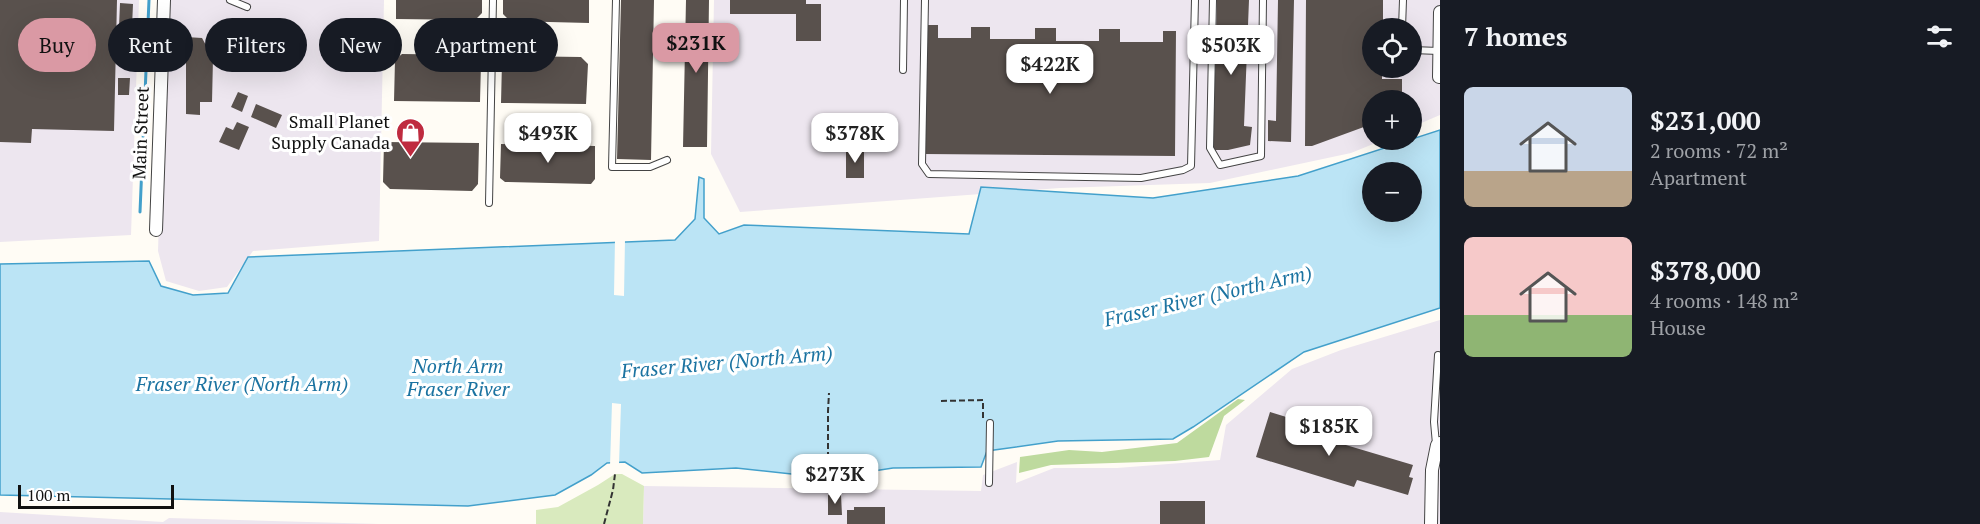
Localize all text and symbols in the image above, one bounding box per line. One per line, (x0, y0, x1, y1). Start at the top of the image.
chip: Buy (18, 18, 96, 72)
chip: Rent (108, 18, 193, 72)
chip: Filters (205, 18, 307, 72)
chip: New (319, 18, 402, 72)
chip: Apartment (414, 18, 558, 72)
map controls (1362, 18, 1422, 222)
button: locate (1362, 18, 1422, 78)
text: 7 homes (1464, 19, 1568, 53)
icon: filters (1923, 20, 1956, 53)
pin: $231K (654, 23, 738, 74)
pin: $503K (1189, 25, 1273, 76)
text: $231K (666, 29, 726, 56)
text: $503K (1201, 31, 1261, 58)
pin: $422K (1008, 44, 1092, 95)
text: $422K (1020, 50, 1080, 77)
street label: Main Street (126, 86, 154, 180)
button: + (1362, 90, 1422, 150)
text: $231,000 (1650, 103, 1761, 137)
place label: Small Planet Supply Canada (271, 109, 390, 154)
icon: home (1512, 111, 1584, 183)
pin: $493K (506, 113, 590, 164)
pin: $378K (813, 113, 897, 164)
shop icon: Small Planet Supply Canada (395, 116, 427, 158)
text: $493K (518, 119, 578, 146)
text: $378K (825, 119, 885, 146)
text: 2 rooms · 72 m² (1650, 137, 1788, 164)
button: − (1362, 162, 1422, 222)
text: Apartment (1650, 164, 1747, 191)
text: $378,000 (1650, 253, 1761, 287)
water label: Fraser River (North Arm) (1100, 258, 1314, 333)
icon: home (1512, 261, 1584, 333)
text: 4 rooms · 148 m² (1650, 287, 1798, 314)
text: House (1650, 314, 1706, 341)
water label: Fraser River (North Arm) (619, 339, 834, 384)
water label: North Arm Fraser River (406, 352, 511, 402)
water label: Fraser River (North Arm) (135, 370, 348, 397)
pin: $185K (1287, 406, 1371, 457)
text: $185K (1299, 412, 1359, 439)
pin: $273K (793, 454, 877, 505)
text: $273K (805, 460, 865, 487)
scale bar (18, 482, 174, 510)
text: 100 m (27, 484, 70, 506)

